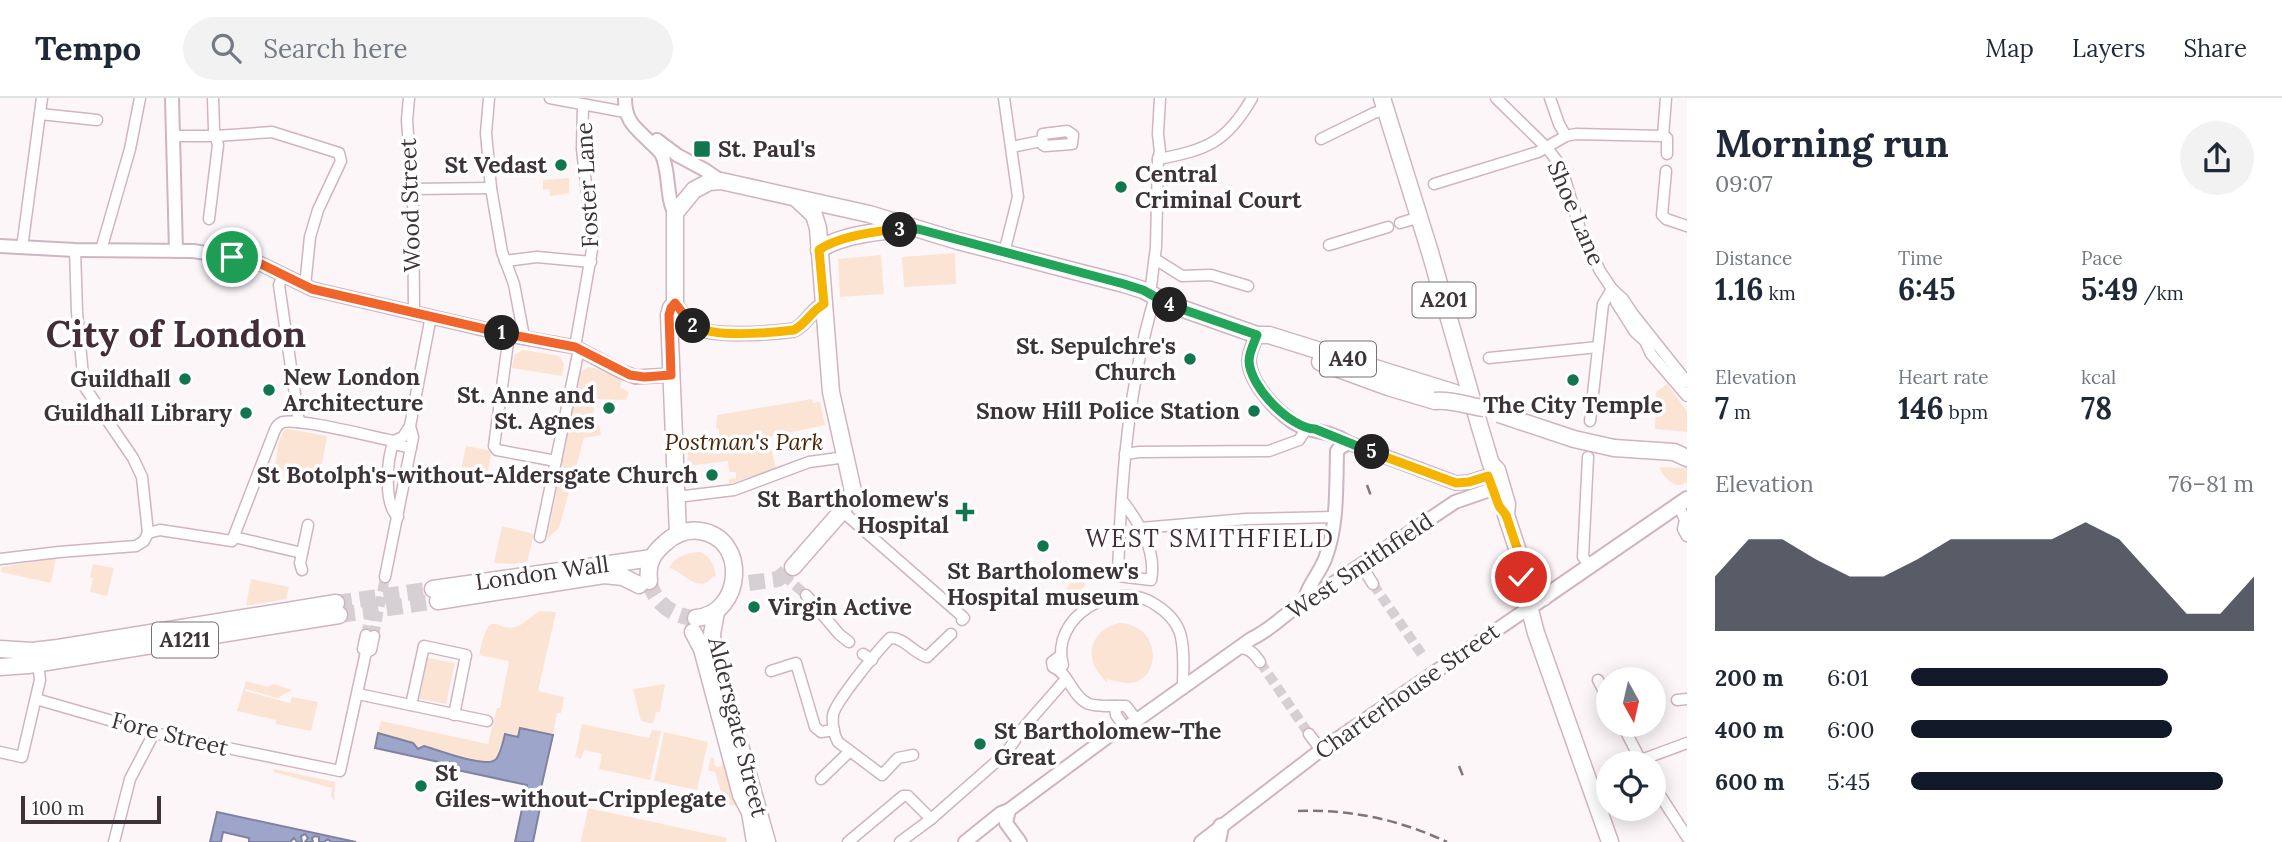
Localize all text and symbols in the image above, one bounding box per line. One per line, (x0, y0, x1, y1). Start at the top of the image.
search box (183, 17, 673, 80)
text: Tempo (35, 27, 141, 69)
icon: search (207, 29, 245, 67)
text: Search here (263, 32, 408, 65)
text: Map (1985, 33, 2034, 64)
text: Layers (2072, 33, 2145, 64)
text: Share (2183, 33, 2247, 64)
text: Morning run (1715, 119, 1949, 167)
street label: Foster Lane (569, 121, 604, 249)
button: share (2180, 121, 2254, 195)
place label: St. Paul's (718, 134, 816, 163)
street label: Wood Street (393, 138, 426, 272)
marker: St. Paul's (692, 139, 712, 159)
place label: St Vedast (445, 150, 547, 179)
street label: Shoe Lane (1541, 156, 1611, 270)
marker: St Vedast (553, 157, 569, 173)
place label: Central Criminal Court (1135, 159, 1302, 214)
text: 09:07 (1715, 169, 1773, 198)
marker: Central Criminal Court (1113, 179, 1129, 195)
pin: 3 (883, 212, 918, 248)
text: 3 (894, 217, 905, 241)
pin (202, 227, 262, 287)
icon: arrive (213, 238, 251, 276)
text: Distance (1715, 246, 1792, 270)
text: Time (1898, 246, 1943, 270)
text: Pace (2081, 246, 2123, 270)
text: 1.16 (1715, 270, 1764, 308)
text: 6:45 (1898, 270, 1955, 308)
text: 5:49 (2081, 270, 2138, 308)
text: km (1764, 281, 1796, 305)
text: /km (2138, 281, 2184, 305)
road number: A201 (1412, 282, 1476, 318)
pin: 4 (1152, 288, 1188, 322)
text: 4 (1164, 292, 1175, 316)
pin: 2 (676, 308, 710, 344)
district label: City of London (46, 310, 306, 357)
text: 2 (687, 313, 698, 337)
pin: 1 (484, 316, 520, 350)
text: 1 (498, 320, 505, 344)
place label: St. Sepulchre's Church (1016, 331, 1176, 386)
road number: A40 (1320, 342, 1376, 376)
marker: St. Sepulchre's Church (1182, 351, 1198, 367)
place label: New London Architecture (283, 362, 423, 417)
place label: Guildhall (70, 364, 171, 393)
text: Elevation (1715, 365, 1797, 389)
text: Heart rate (1898, 365, 1989, 389)
text: kcal (2081, 365, 2116, 389)
marker: Guildhall (177, 371, 193, 387)
marker: The City Temple (1565, 372, 1581, 388)
place label: St. Anne and St. Agnes (457, 380, 595, 435)
marker: New London Architecture (261, 382, 277, 398)
text: 7 (1715, 389, 1729, 427)
text: 146 (1898, 389, 1944, 427)
text: 78 (2081, 389, 2112, 427)
place label: The City Temple (1483, 390, 1663, 419)
place label: Snow Hill Police Station (976, 396, 1240, 425)
place label: Guildhall Library (44, 398, 232, 427)
marker: St. Anne and St. Agnes (601, 400, 617, 416)
text: m (1729, 400, 1751, 424)
text: bpm (1944, 400, 1988, 424)
marker: Snow Hill Police Station (1246, 403, 1262, 419)
marker: Guildhall Library (238, 405, 254, 421)
park label: Postman's Park (665, 427, 823, 456)
pin: 5 (1354, 434, 1390, 470)
text: 5 (1366, 439, 1377, 463)
place label: St Botolph's-without-Aldersgate Church (257, 460, 698, 489)
marker: St Botolph's-without-Aldersgate Church (704, 467, 720, 483)
text: Elevation (1715, 469, 1814, 498)
text: 76–81 m (2169, 469, 2254, 498)
place label: St Bartholomew's Hospital (757, 484, 949, 539)
marker: St Bartholomew's Hospital (955, 502, 975, 522)
street label: West Smithfield (1281, 506, 1438, 625)
district label: WEST SMITHFIELD (1085, 523, 1335, 554)
marker: St Bartholomew's Hospital museum (1035, 538, 1051, 554)
pin (1491, 547, 1551, 607)
street label: London Wall (473, 549, 610, 596)
place label: St Bartholomew's Hospital museum (947, 556, 1139, 611)
icon: check (1502, 558, 1540, 596)
place label: Virgin Active (768, 592, 912, 621)
marker: Virgin Active (746, 599, 762, 615)
street label: Charterhouse Street (1309, 616, 1505, 765)
road number: A1211 (152, 622, 218, 658)
street label: Aldersgate Street (702, 633, 775, 820)
text: 200 m (1715, 663, 1784, 692)
text: 6:01 (1827, 663, 1869, 692)
north arrow (1596, 667, 1666, 737)
map controls (1596, 667, 1666, 821)
street label: Fore Street (109, 705, 232, 762)
text: 400 m (1715, 715, 1784, 744)
text: 6:00 (1827, 715, 1875, 744)
place label: St Bartholomew-The Great (994, 716, 1221, 771)
marker: St Bartholomew-The Great (972, 736, 988, 752)
button: locate (1596, 751, 1666, 821)
place label: St Giles-without-Cripplegate (435, 758, 726, 813)
text: 600 m (1715, 767, 1785, 796)
text: 5:45 (1827, 767, 1870, 796)
marker: St Giles-without-Cripplegate (413, 778, 429, 794)
scale bar (21, 793, 161, 825)
text: 100 m (32, 796, 85, 820)

